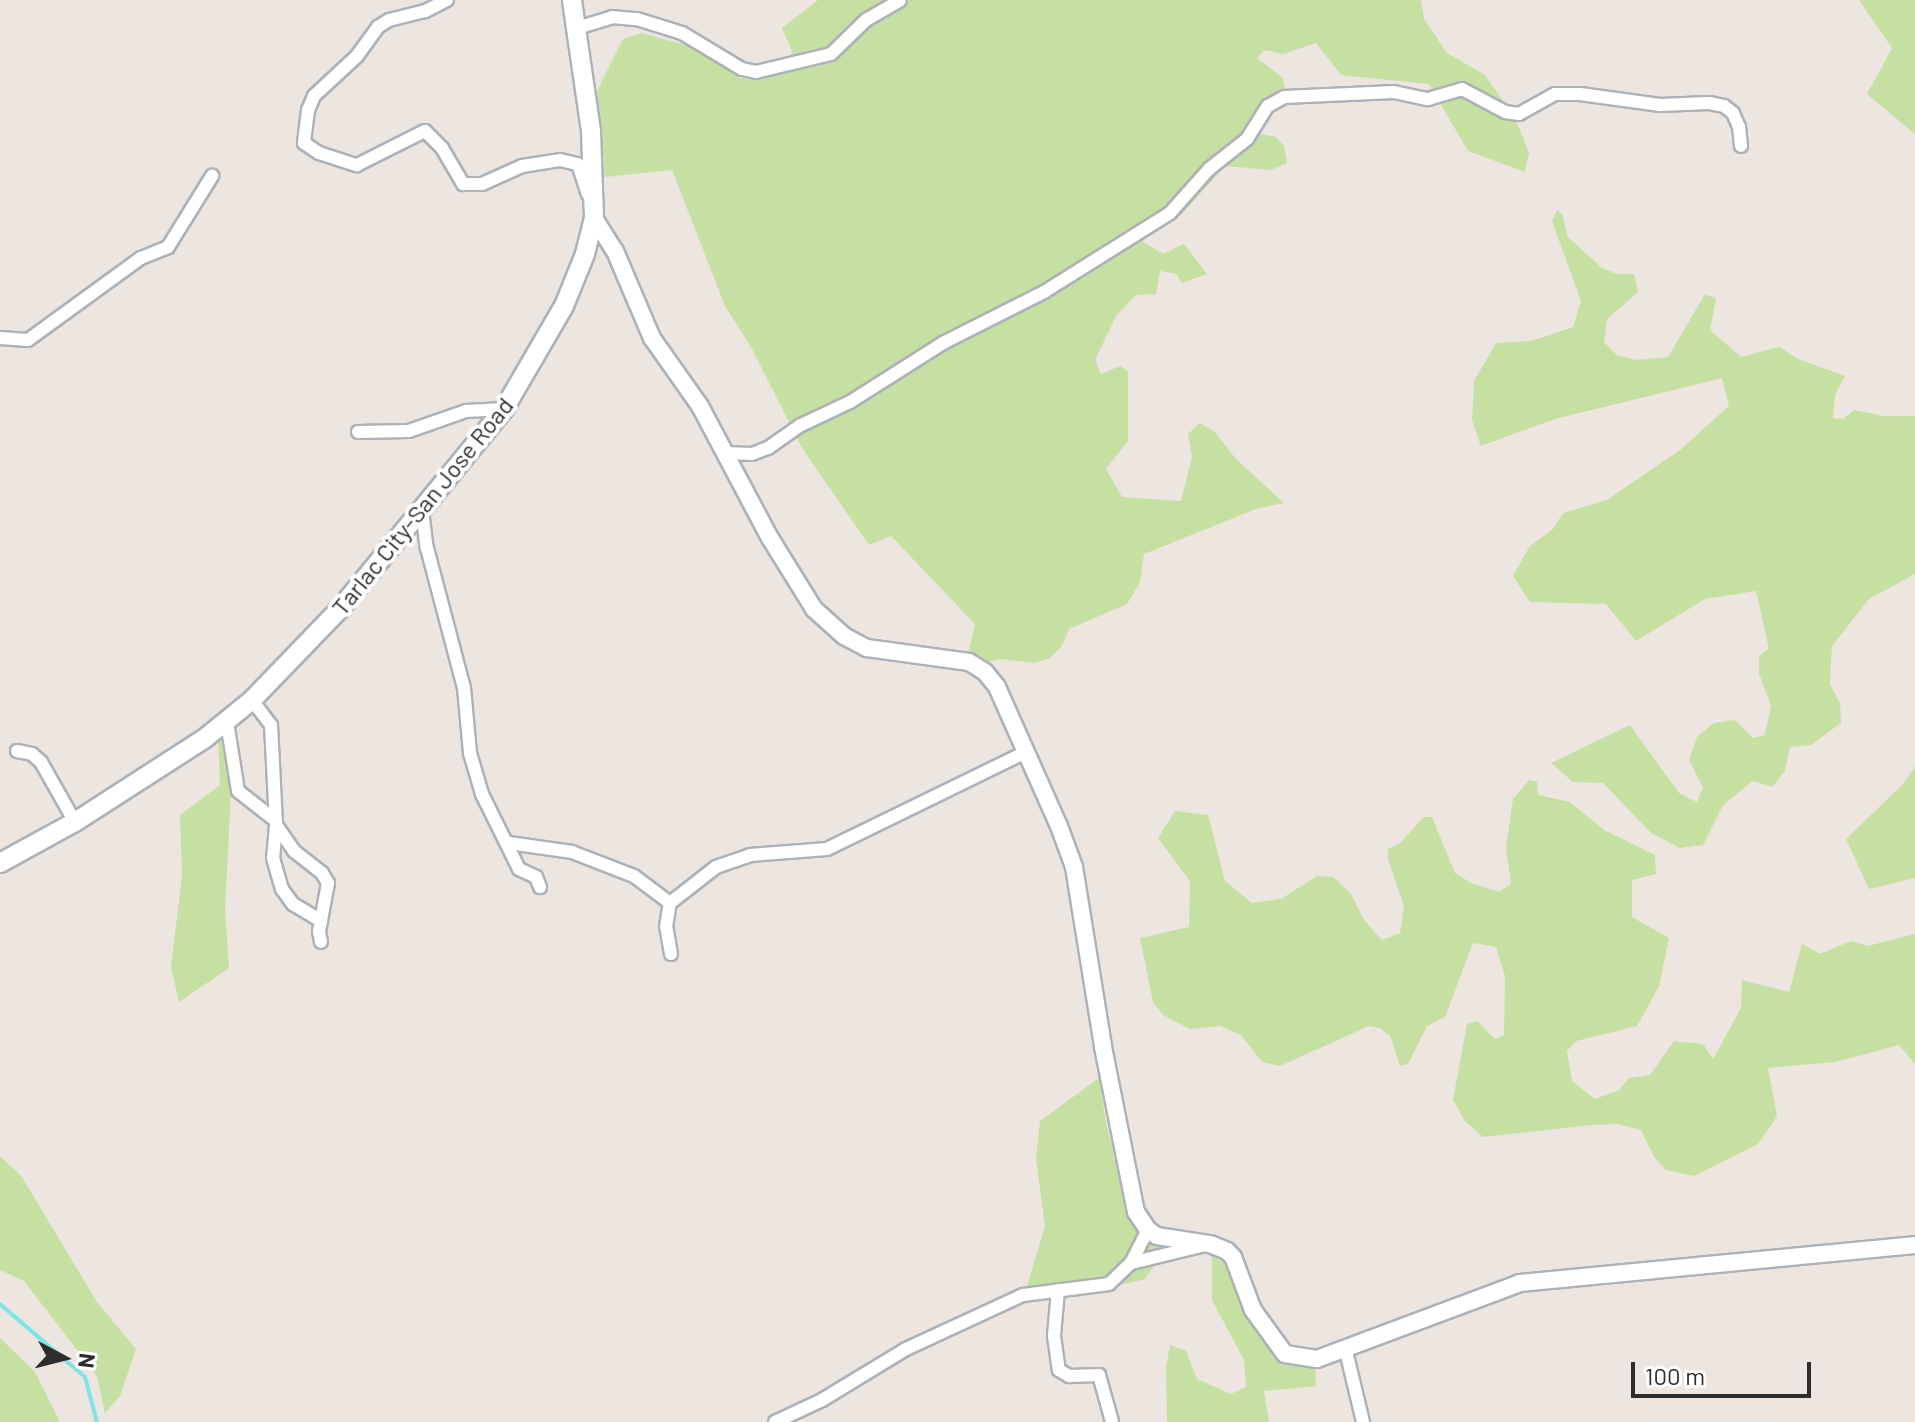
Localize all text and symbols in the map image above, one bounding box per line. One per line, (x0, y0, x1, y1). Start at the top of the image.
street label: Tarlac City-San Jose Road (325, 391, 519, 621)
north arrow (24, 1318, 104, 1398)
scale bar (1635, 1346, 1815, 1396)
text: N (74, 1352, 102, 1370)
text: 100 m (1645, 1361, 1705, 1390)

